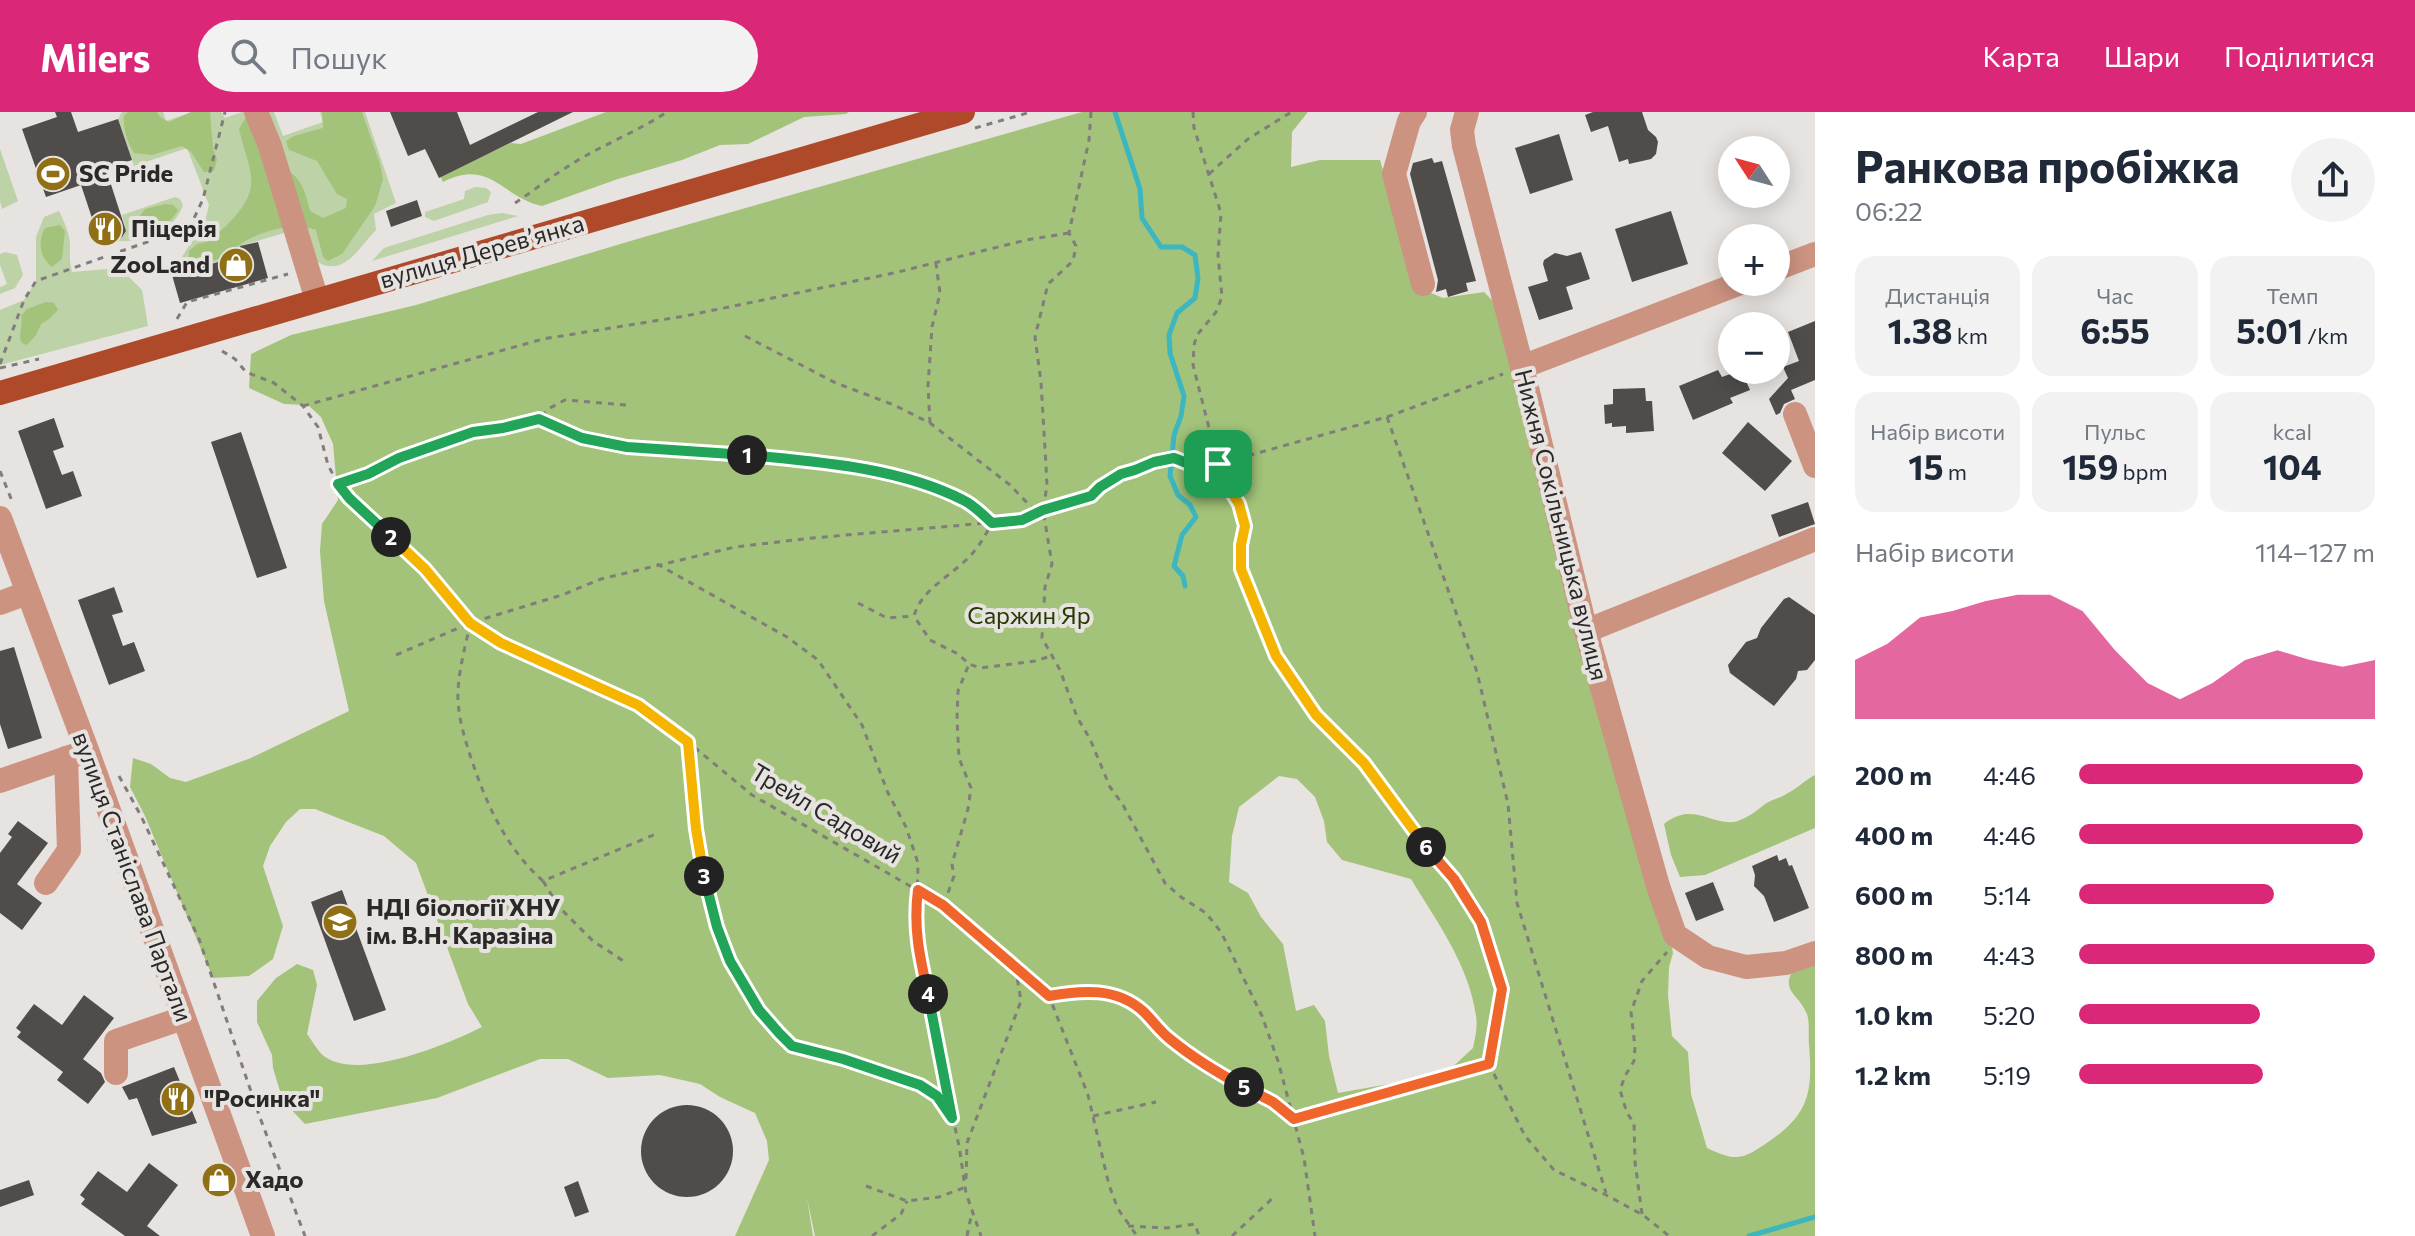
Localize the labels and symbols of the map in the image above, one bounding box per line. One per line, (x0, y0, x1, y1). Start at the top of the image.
north arrow (1718, 136, 1790, 208)
sports icon: SC Pride (34, 155, 72, 193)
place label: SC Pride (79, 158, 173, 187)
street label: вулиця Дерев’янка (376, 208, 587, 294)
restaurant icon: Піцерія (86, 210, 124, 248)
place label: Піцерія (131, 213, 217, 242)
shop icon: ZooLand (217, 246, 255, 284)
place label: ZooLand (110, 249, 210, 278)
street label: Нижня Сокільницька вулиця (1510, 366, 1615, 683)
pin (1184, 430, 1252, 498)
pin: 1 (727, 435, 767, 475)
pin: 2 (371, 517, 411, 557)
park label: Саржин Яр (967, 600, 1091, 629)
street label: вулиця Станіслава Партали (67, 728, 199, 1025)
street label: Трейл Садовий (747, 757, 907, 869)
pin: 6 (1406, 827, 1446, 867)
pin: 3 (684, 856, 724, 896)
place label: НДІ біології ХНУ ім. В.Н. Каразіна (366, 892, 561, 949)
school or university icon: НДІ біології ХНУ ім. В.Н. Каразіна (321, 903, 359, 941)
pin: 4 (908, 974, 948, 1014)
pin: 5 (1224, 1067, 1264, 1107)
restaurant icon: "Росинка" (159, 1080, 197, 1118)
place label: "Росинка" (204, 1083, 320, 1112)
shop icon: Хадо (200, 1161, 238, 1199)
place label: Хадо (245, 1164, 304, 1193)

